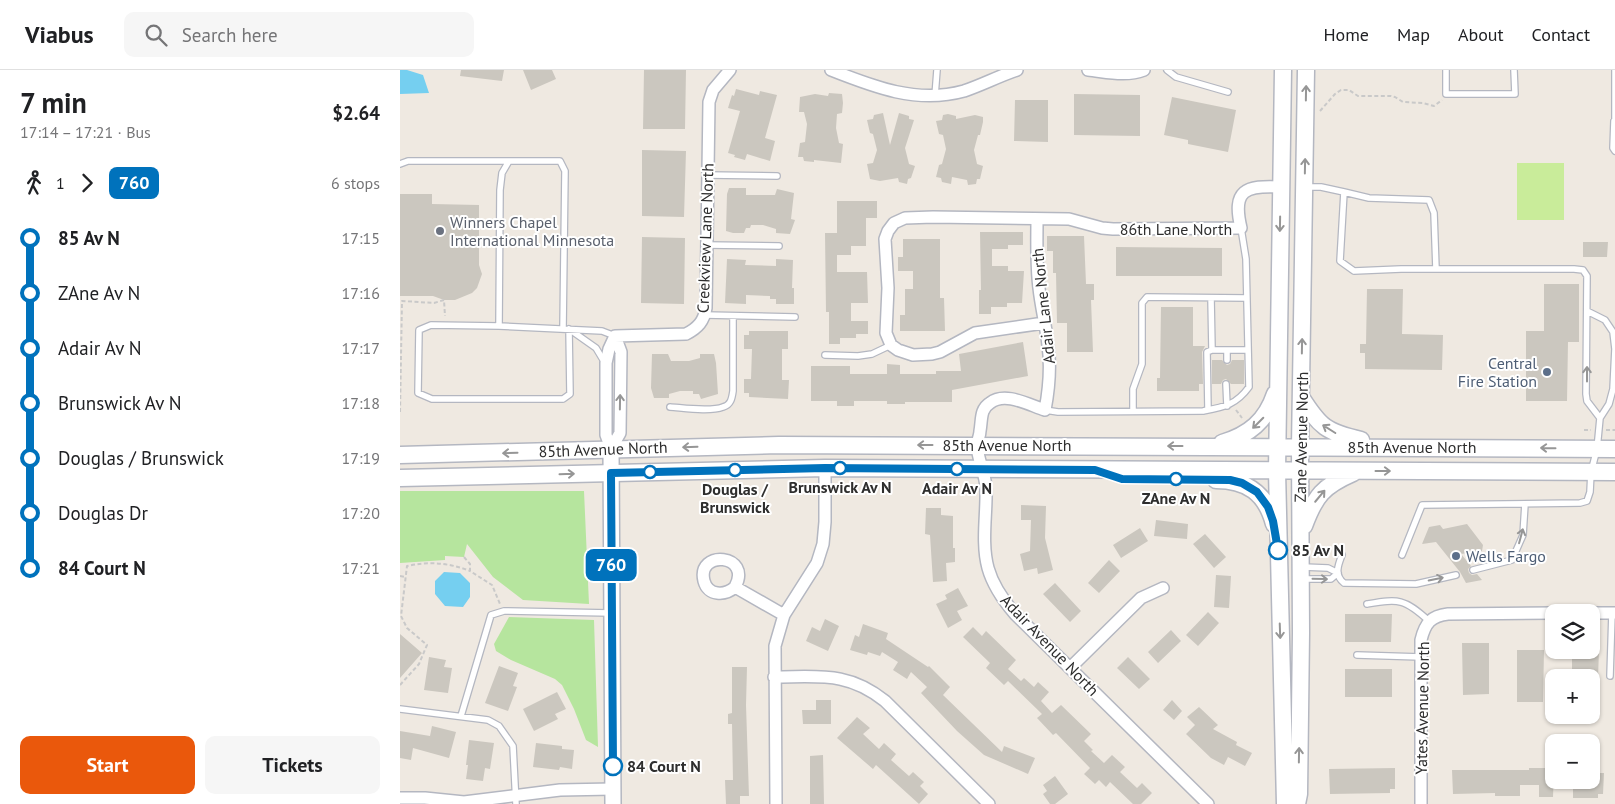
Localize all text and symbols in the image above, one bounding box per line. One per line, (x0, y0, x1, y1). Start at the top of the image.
search box (124, 12, 474, 57)
text: Viabus (25, 19, 94, 50)
icon: search (142, 21, 170, 49)
text: Search here (182, 23, 278, 47)
text: Home (1323, 23, 1369, 46)
text: Map (1397, 23, 1430, 46)
text: About (1458, 23, 1504, 46)
text: Contact (1532, 23, 1590, 46)
text: 7 min (20, 84, 87, 121)
one-way arrow (1301, 86, 1311, 102)
text: $2.64 (332, 101, 380, 125)
text: 17:14 – 17:21 · Bus (20, 122, 151, 142)
one-way arrow (1300, 158, 1310, 174)
street label: Creekview Lane North (692, 163, 718, 313)
icon: walk (20, 169, 48, 197)
icon: forward (73, 169, 101, 197)
text: 760 (119, 171, 149, 194)
text: 1 (56, 173, 65, 193)
text: 6 stops (331, 173, 380, 193)
place label: Winners Chapel International Minnesota (450, 212, 614, 250)
one-way arrow (1275, 215, 1285, 231)
street label: 86th Lane North (1120, 219, 1232, 239)
marker: Winners Chapel International Minnesota (434, 225, 446, 237)
text: 85 Av N (58, 226, 120, 250)
text: 17:15 (342, 228, 380, 248)
street label: Adair Lane North (1027, 247, 1059, 365)
text: ZAne Av N (58, 281, 140, 305)
text: 17:16 (342, 283, 380, 303)
text: Adair Av N (58, 336, 142, 360)
text: 17:17 (342, 338, 380, 358)
one-way arrow (1297, 338, 1307, 354)
place label: Central Fire Station (1458, 353, 1537, 391)
marker: Central Fire Station (1541, 366, 1553, 378)
one-way arrow (1582, 366, 1592, 382)
street label: Zane Avenue North (1290, 372, 1312, 502)
text: Brunswick Av N (58, 391, 182, 415)
text: 17:18 (342, 393, 380, 413)
one-way arrow (616, 394, 625, 410)
one-way arrow (1252, 417, 1264, 429)
one-way arrow (1322, 424, 1336, 435)
street label: 85th Avenue North (942, 435, 1072, 455)
street label: 85th Avenue North (538, 437, 668, 461)
street label: 85th Avenue North (1347, 437, 1477, 457)
one-way arrow (918, 440, 934, 450)
one-way arrow (1168, 441, 1184, 451)
one-way arrow (683, 442, 699, 451)
one-way arrow (1541, 443, 1557, 453)
text: Douglas / Brunswick (58, 446, 224, 470)
text: 17:19 (342, 448, 380, 468)
one-way arrow (502, 448, 518, 457)
marker: Brunswick Av N (833, 461, 847, 475)
marker: Adair Av N (950, 462, 964, 476)
marker: Douglas / Brunswick (728, 463, 742, 477)
unlabelled marker (643, 465, 657, 479)
one-way arrow (1375, 466, 1391, 476)
one-way arrow (559, 470, 575, 479)
marker: ZAne Av N (1169, 472, 1183, 486)
place label: Brunswick Av N (788, 477, 892, 497)
place label: Adair Av N (922, 478, 992, 498)
place label: Douglas / Brunswick (700, 479, 770, 517)
place label: ZAne Av N (1142, 488, 1210, 508)
one-way arrow (1314, 489, 1325, 502)
text: Douglas Dr (58, 501, 148, 525)
text: 17:20 (342, 503, 380, 523)
one-way arrow (1517, 528, 1526, 544)
marker: 85 Av N (1268, 540, 1288, 560)
place label: 85 Av N (1292, 540, 1344, 560)
place label: Wells Fargo (1466, 546, 1546, 566)
line badge: 760 (582, 549, 640, 581)
marker: Wells Fargo (1450, 550, 1462, 562)
text: 760 (596, 553, 626, 576)
text: 84 Court N (58, 556, 146, 580)
text: 17:21 (342, 558, 380, 578)
one-way arrow (1312, 574, 1328, 584)
one-way arrow (1428, 574, 1444, 583)
street label: Adair Avenue North (997, 590, 1103, 700)
map controls (1545, 604, 1600, 789)
button: layers (1545, 604, 1600, 659)
one-way arrow (1275, 623, 1285, 639)
street label: Yates Avenue North (1411, 641, 1433, 775)
button: + (1545, 669, 1600, 724)
button: − (1545, 734, 1600, 789)
button: Start (20, 736, 195, 794)
button: Tickets (205, 736, 380, 794)
one-way arrow (1294, 748, 1304, 764)
marker: 84 Court N (603, 756, 623, 776)
place label: 84 Court N (627, 756, 701, 776)

